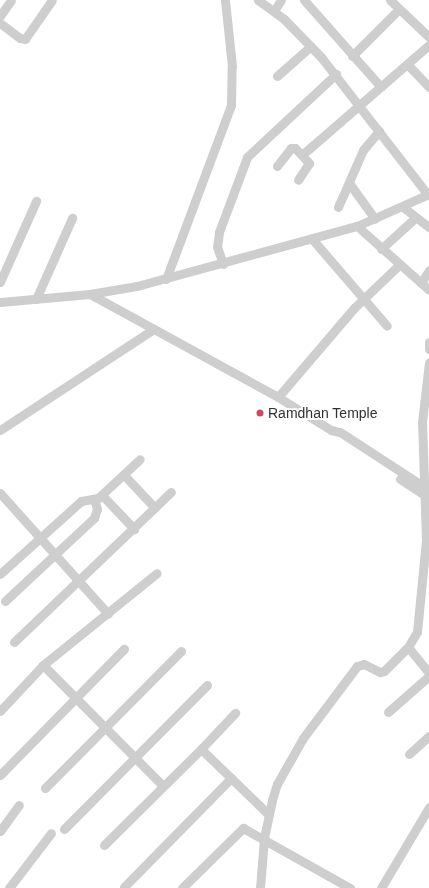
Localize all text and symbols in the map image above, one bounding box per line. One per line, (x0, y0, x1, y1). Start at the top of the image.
place label: Ramdhan Temple (268, 405, 378, 421)
marker: Ramdhan Temple (255, 408, 265, 418)

